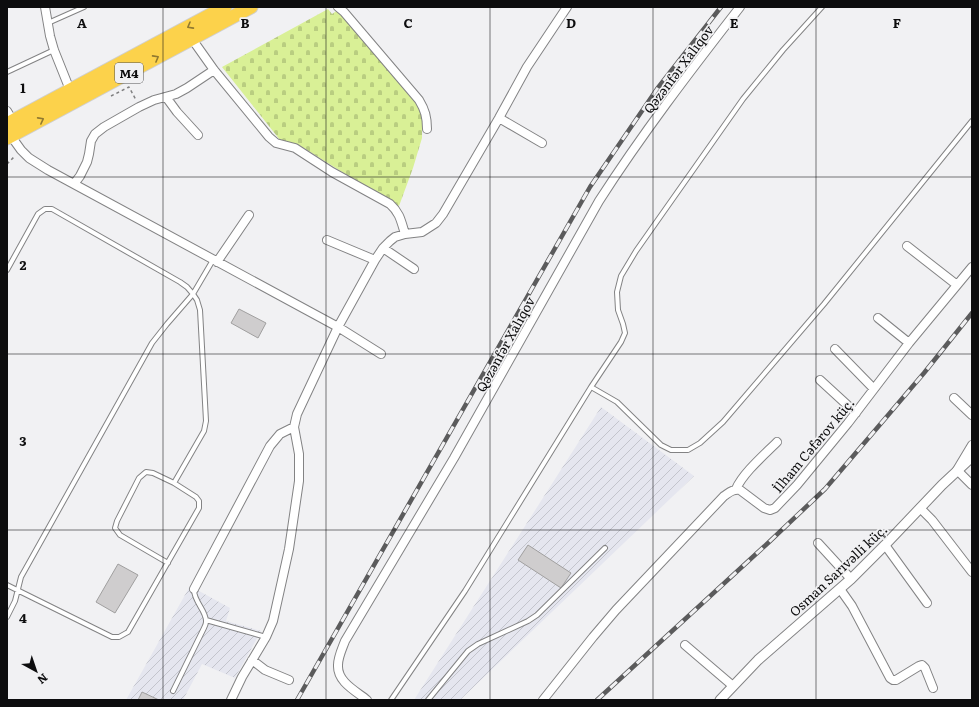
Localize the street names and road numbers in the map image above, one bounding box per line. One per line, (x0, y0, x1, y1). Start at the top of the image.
street label: Qəzənfər Xalıqov (638, 21, 718, 117)
road number: M4 (115, 63, 143, 83)
street label: Qəzənfər Xalıqov (471, 293, 539, 395)
street label: İlham Cəfərov küç. (768, 393, 858, 497)
street label: Osman Sarıvəlli küç. (785, 520, 891, 620)

